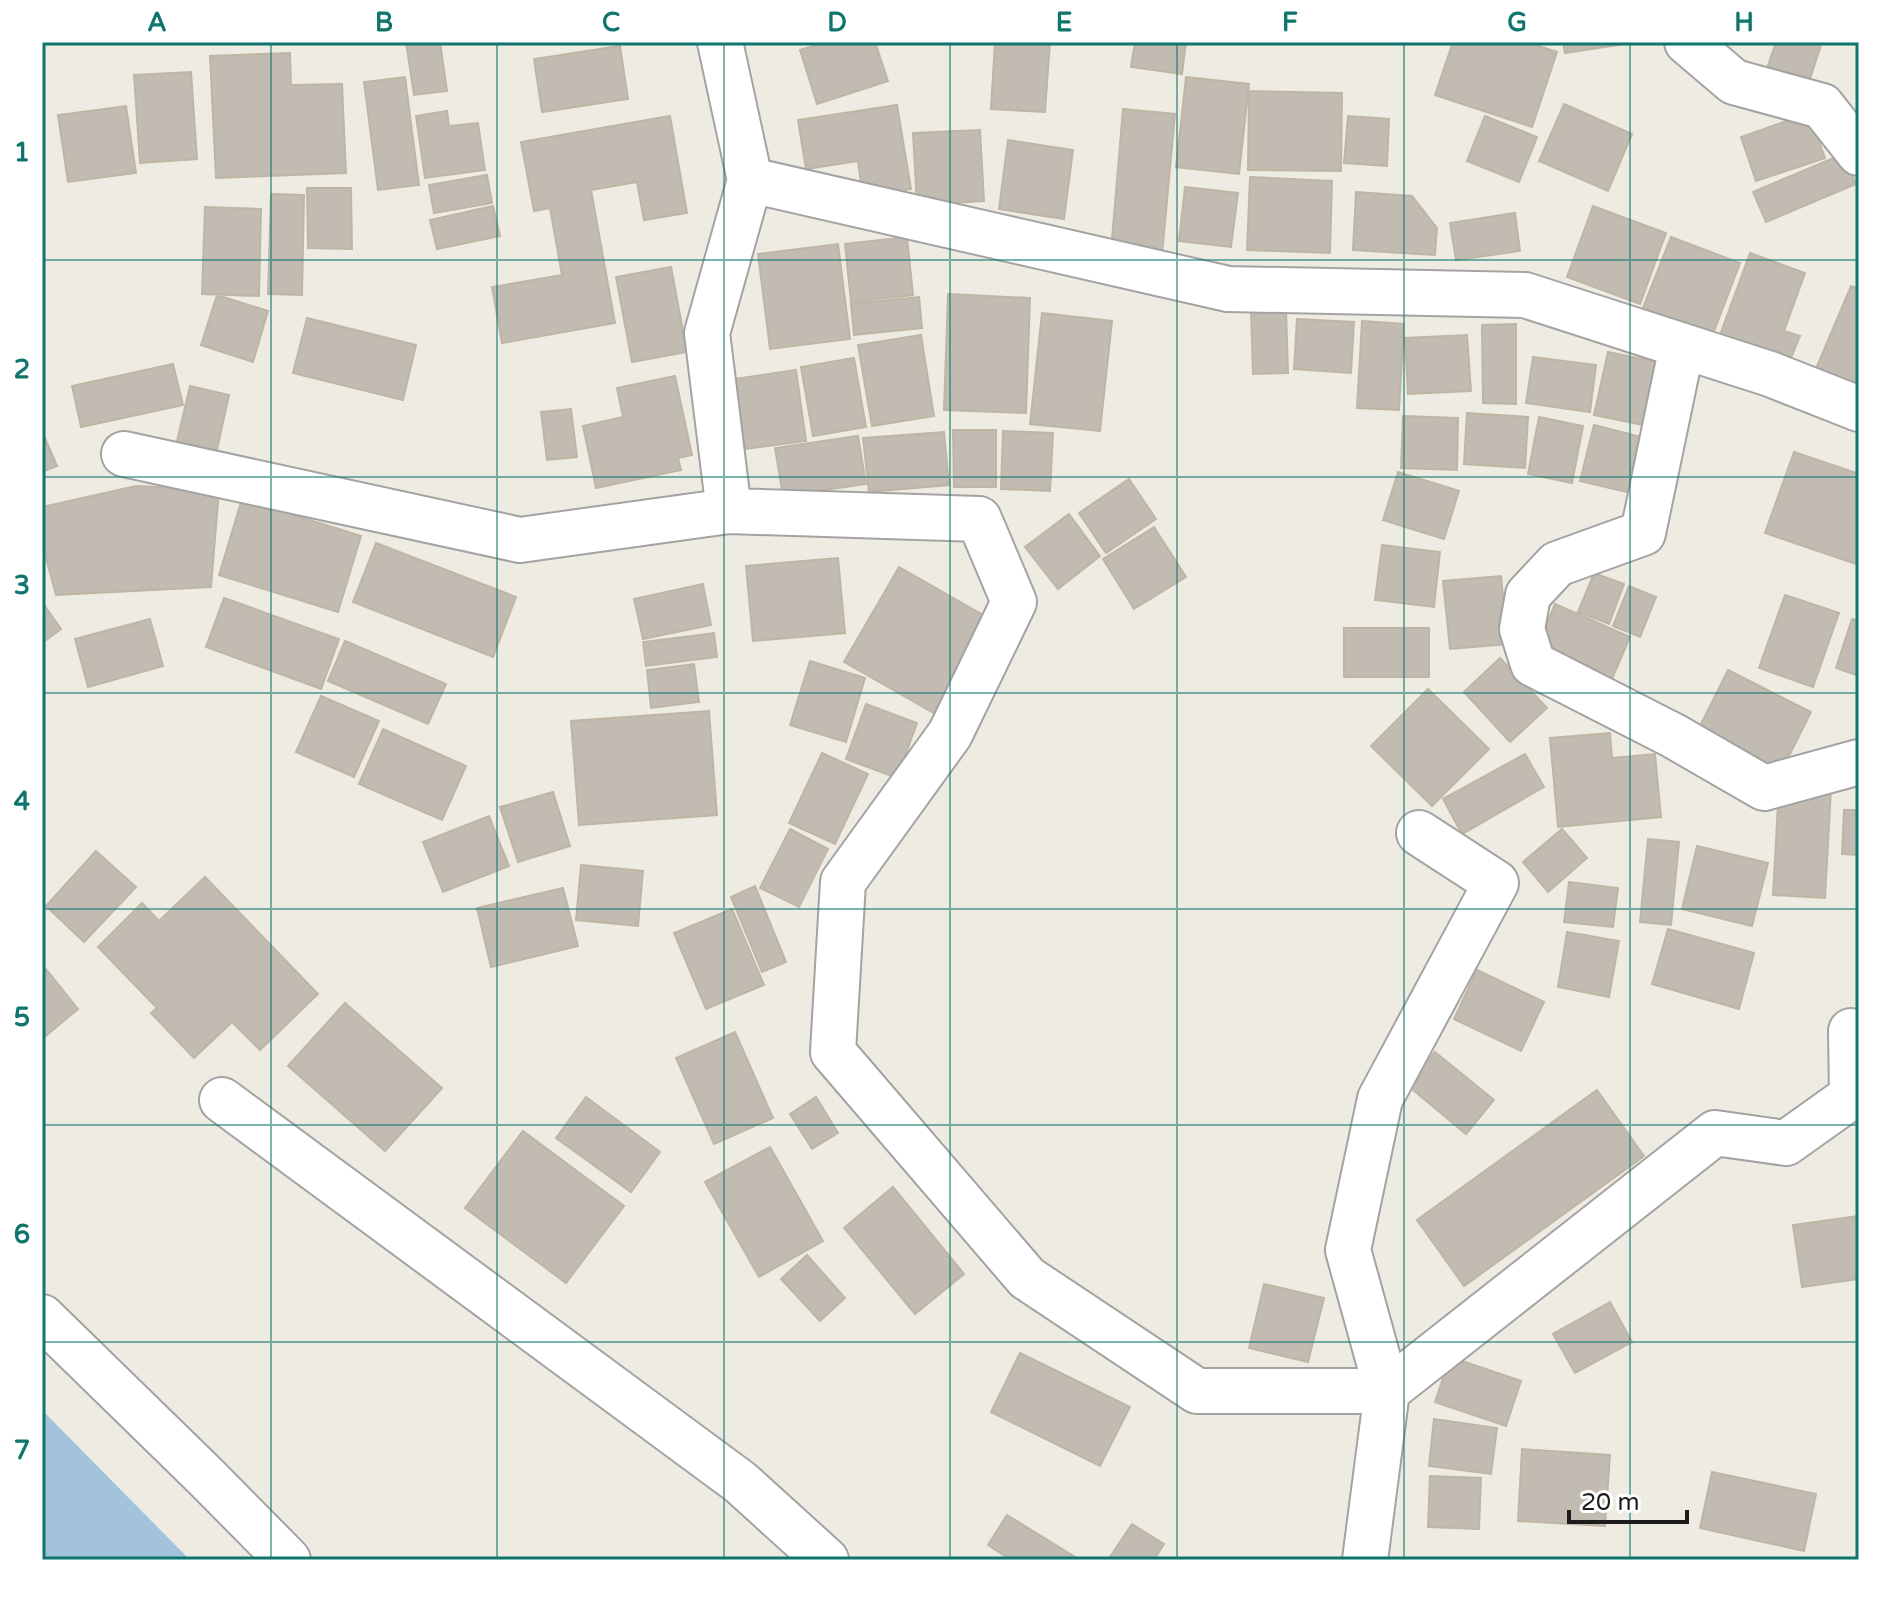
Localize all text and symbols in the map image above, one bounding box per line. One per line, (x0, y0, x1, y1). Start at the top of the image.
text: A (147, 7, 167, 38)
text: B (375, 7, 393, 38)
text: C (602, 7, 620, 38)
text: D (827, 7, 847, 38)
text: E (1056, 7, 1072, 38)
text: F (1282, 7, 1298, 38)
text: G (1507, 7, 1527, 38)
text: H (1734, 7, 1754, 38)
text: 1 (14, 137, 30, 168)
text: 2 (14, 354, 30, 385)
text: 3 (14, 570, 30, 601)
text: 4 (14, 786, 30, 817)
text: 5 (14, 1002, 30, 1033)
text: 6 (14, 1219, 30, 1250)
text: 7 (14, 1435, 30, 1466)
scale bar (1569, 1474, 1687, 1524)
text: 20 m (1581, 1488, 1639, 1517)

